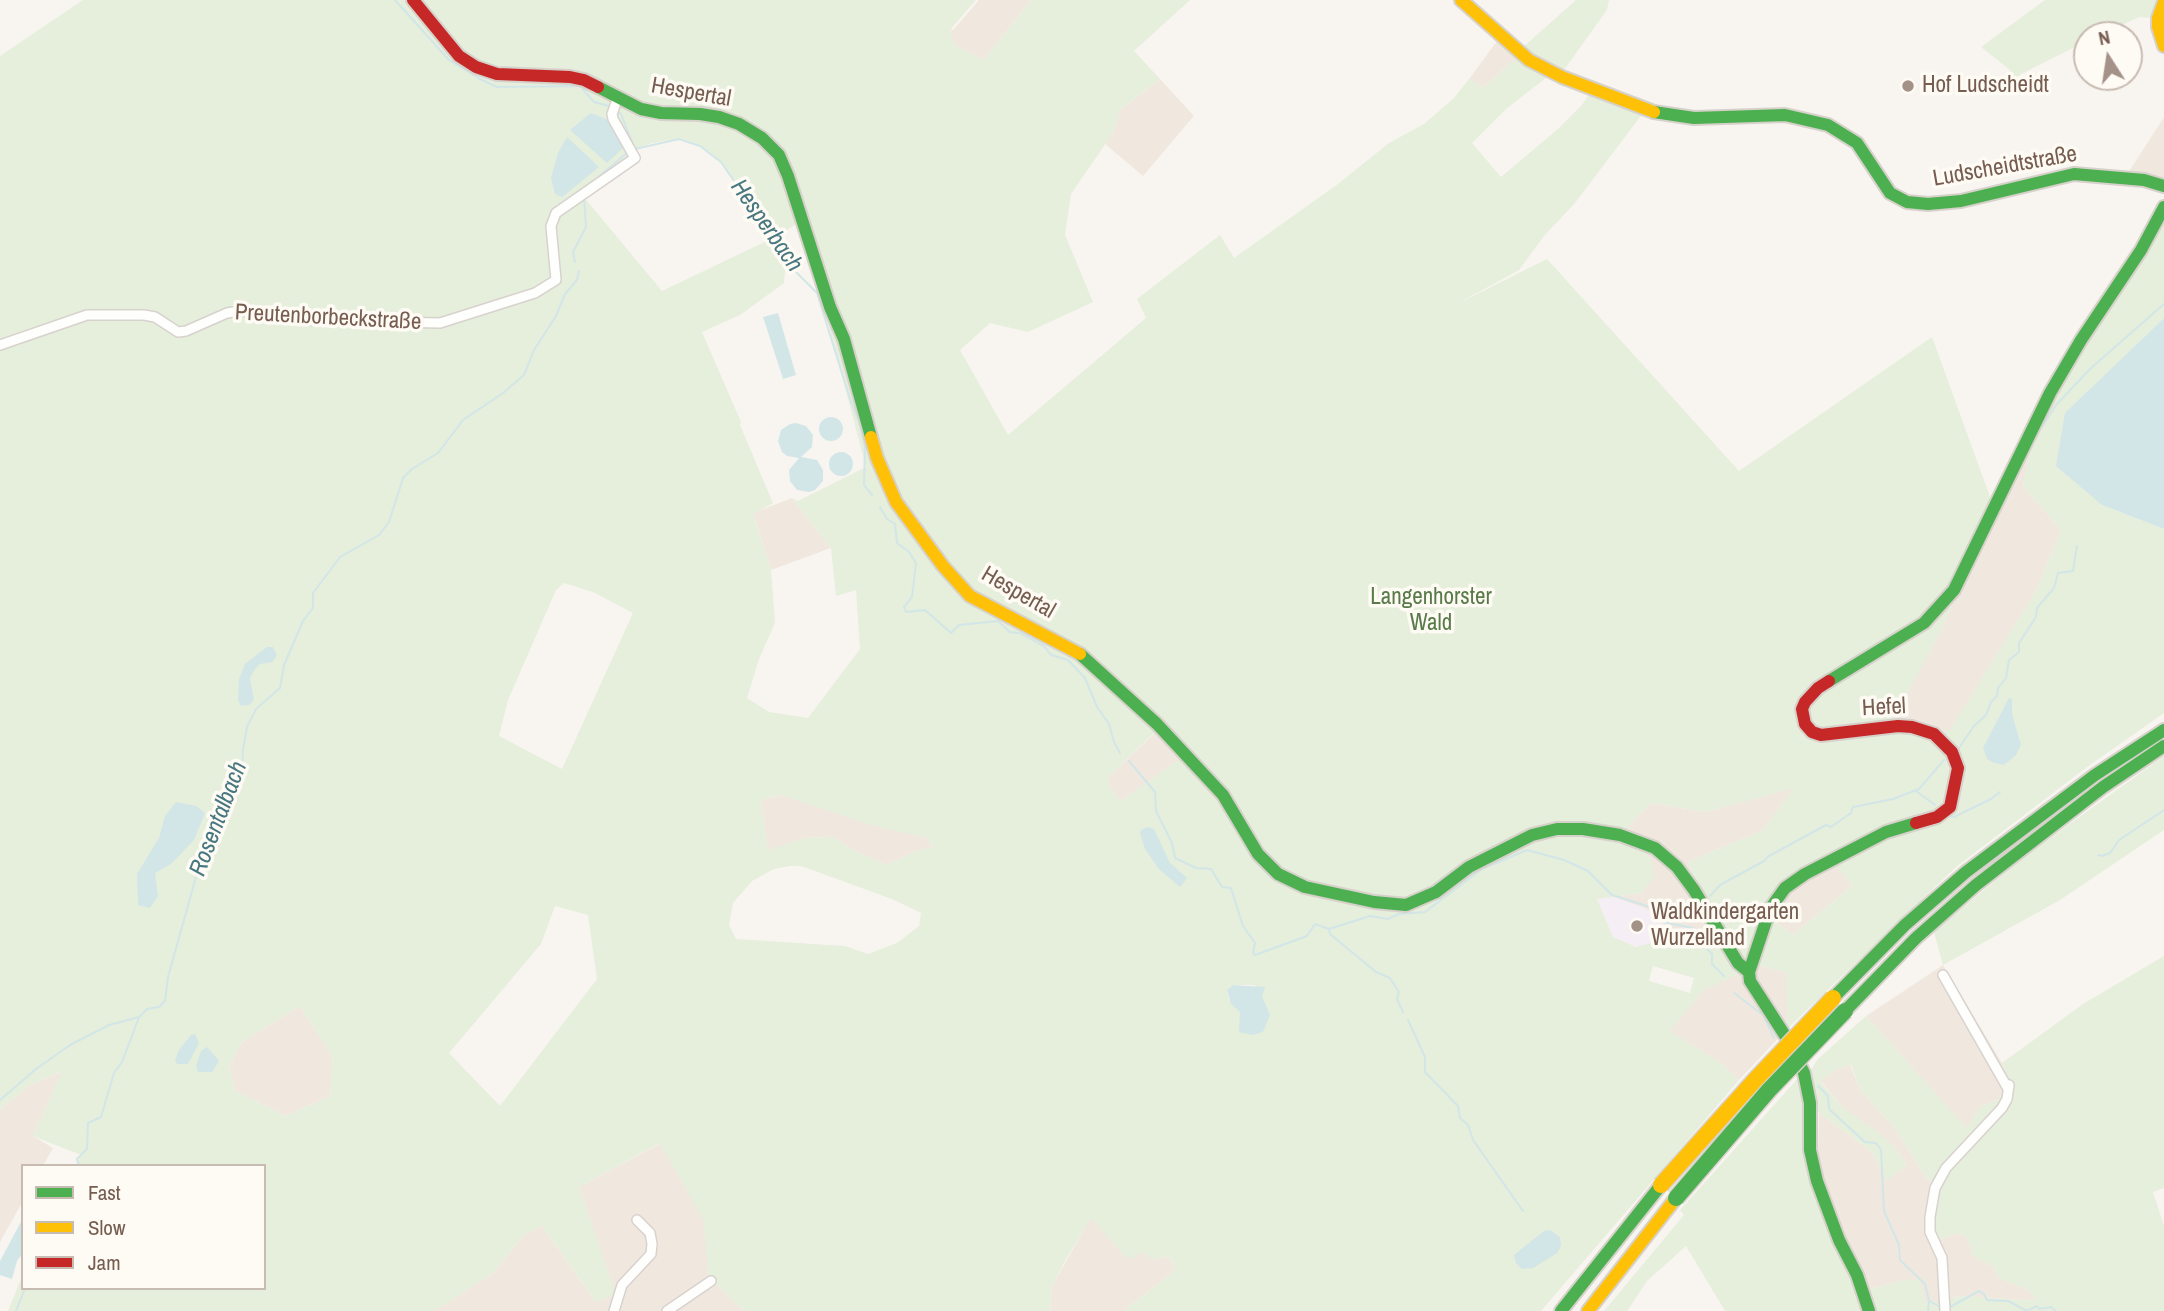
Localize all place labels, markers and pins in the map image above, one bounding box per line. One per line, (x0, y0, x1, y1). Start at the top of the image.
place label: Hof Ludscheidt (1922, 72, 2049, 100)
marker: Hof Ludscheidt (1900, 78, 1916, 94)
place label: Waldkindergarten Wurzelland (1651, 899, 1799, 953)
marker: Waldkindergarten Wurzelland (1629, 918, 1645, 934)

